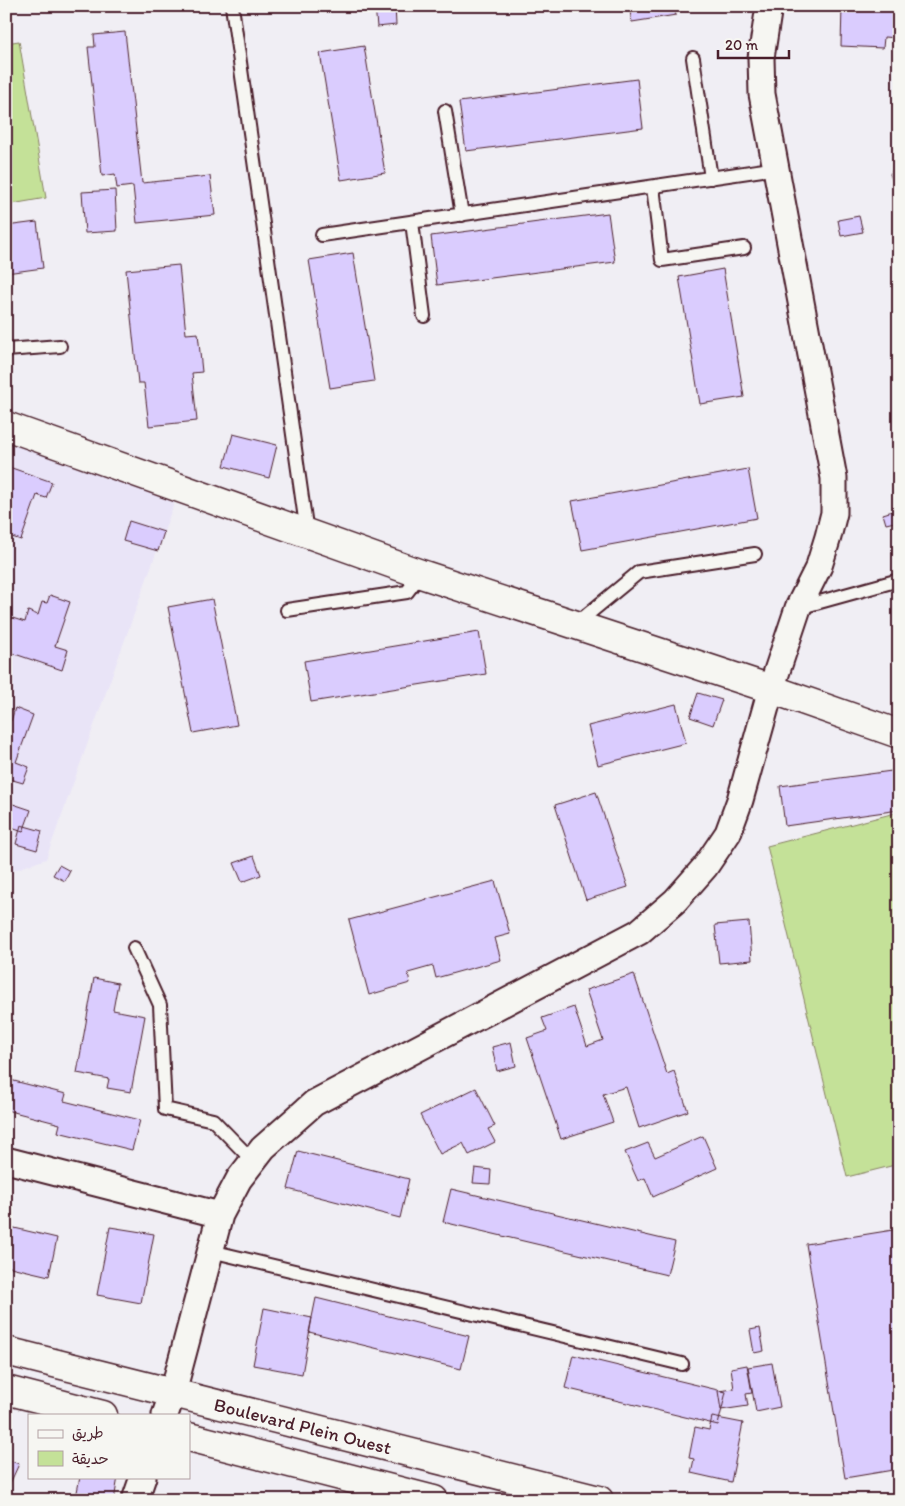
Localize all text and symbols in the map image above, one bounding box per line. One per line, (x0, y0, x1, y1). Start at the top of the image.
scale bar (718, 28, 789, 60)
text: 20 m (725, 36, 759, 54)
street label: Boulevard Plein Ouest (212, 1392, 394, 1459)
legend (28, 1414, 190, 1478)
text: طريق (72, 1424, 104, 1442)
text: حديقة (72, 1450, 109, 1468)

